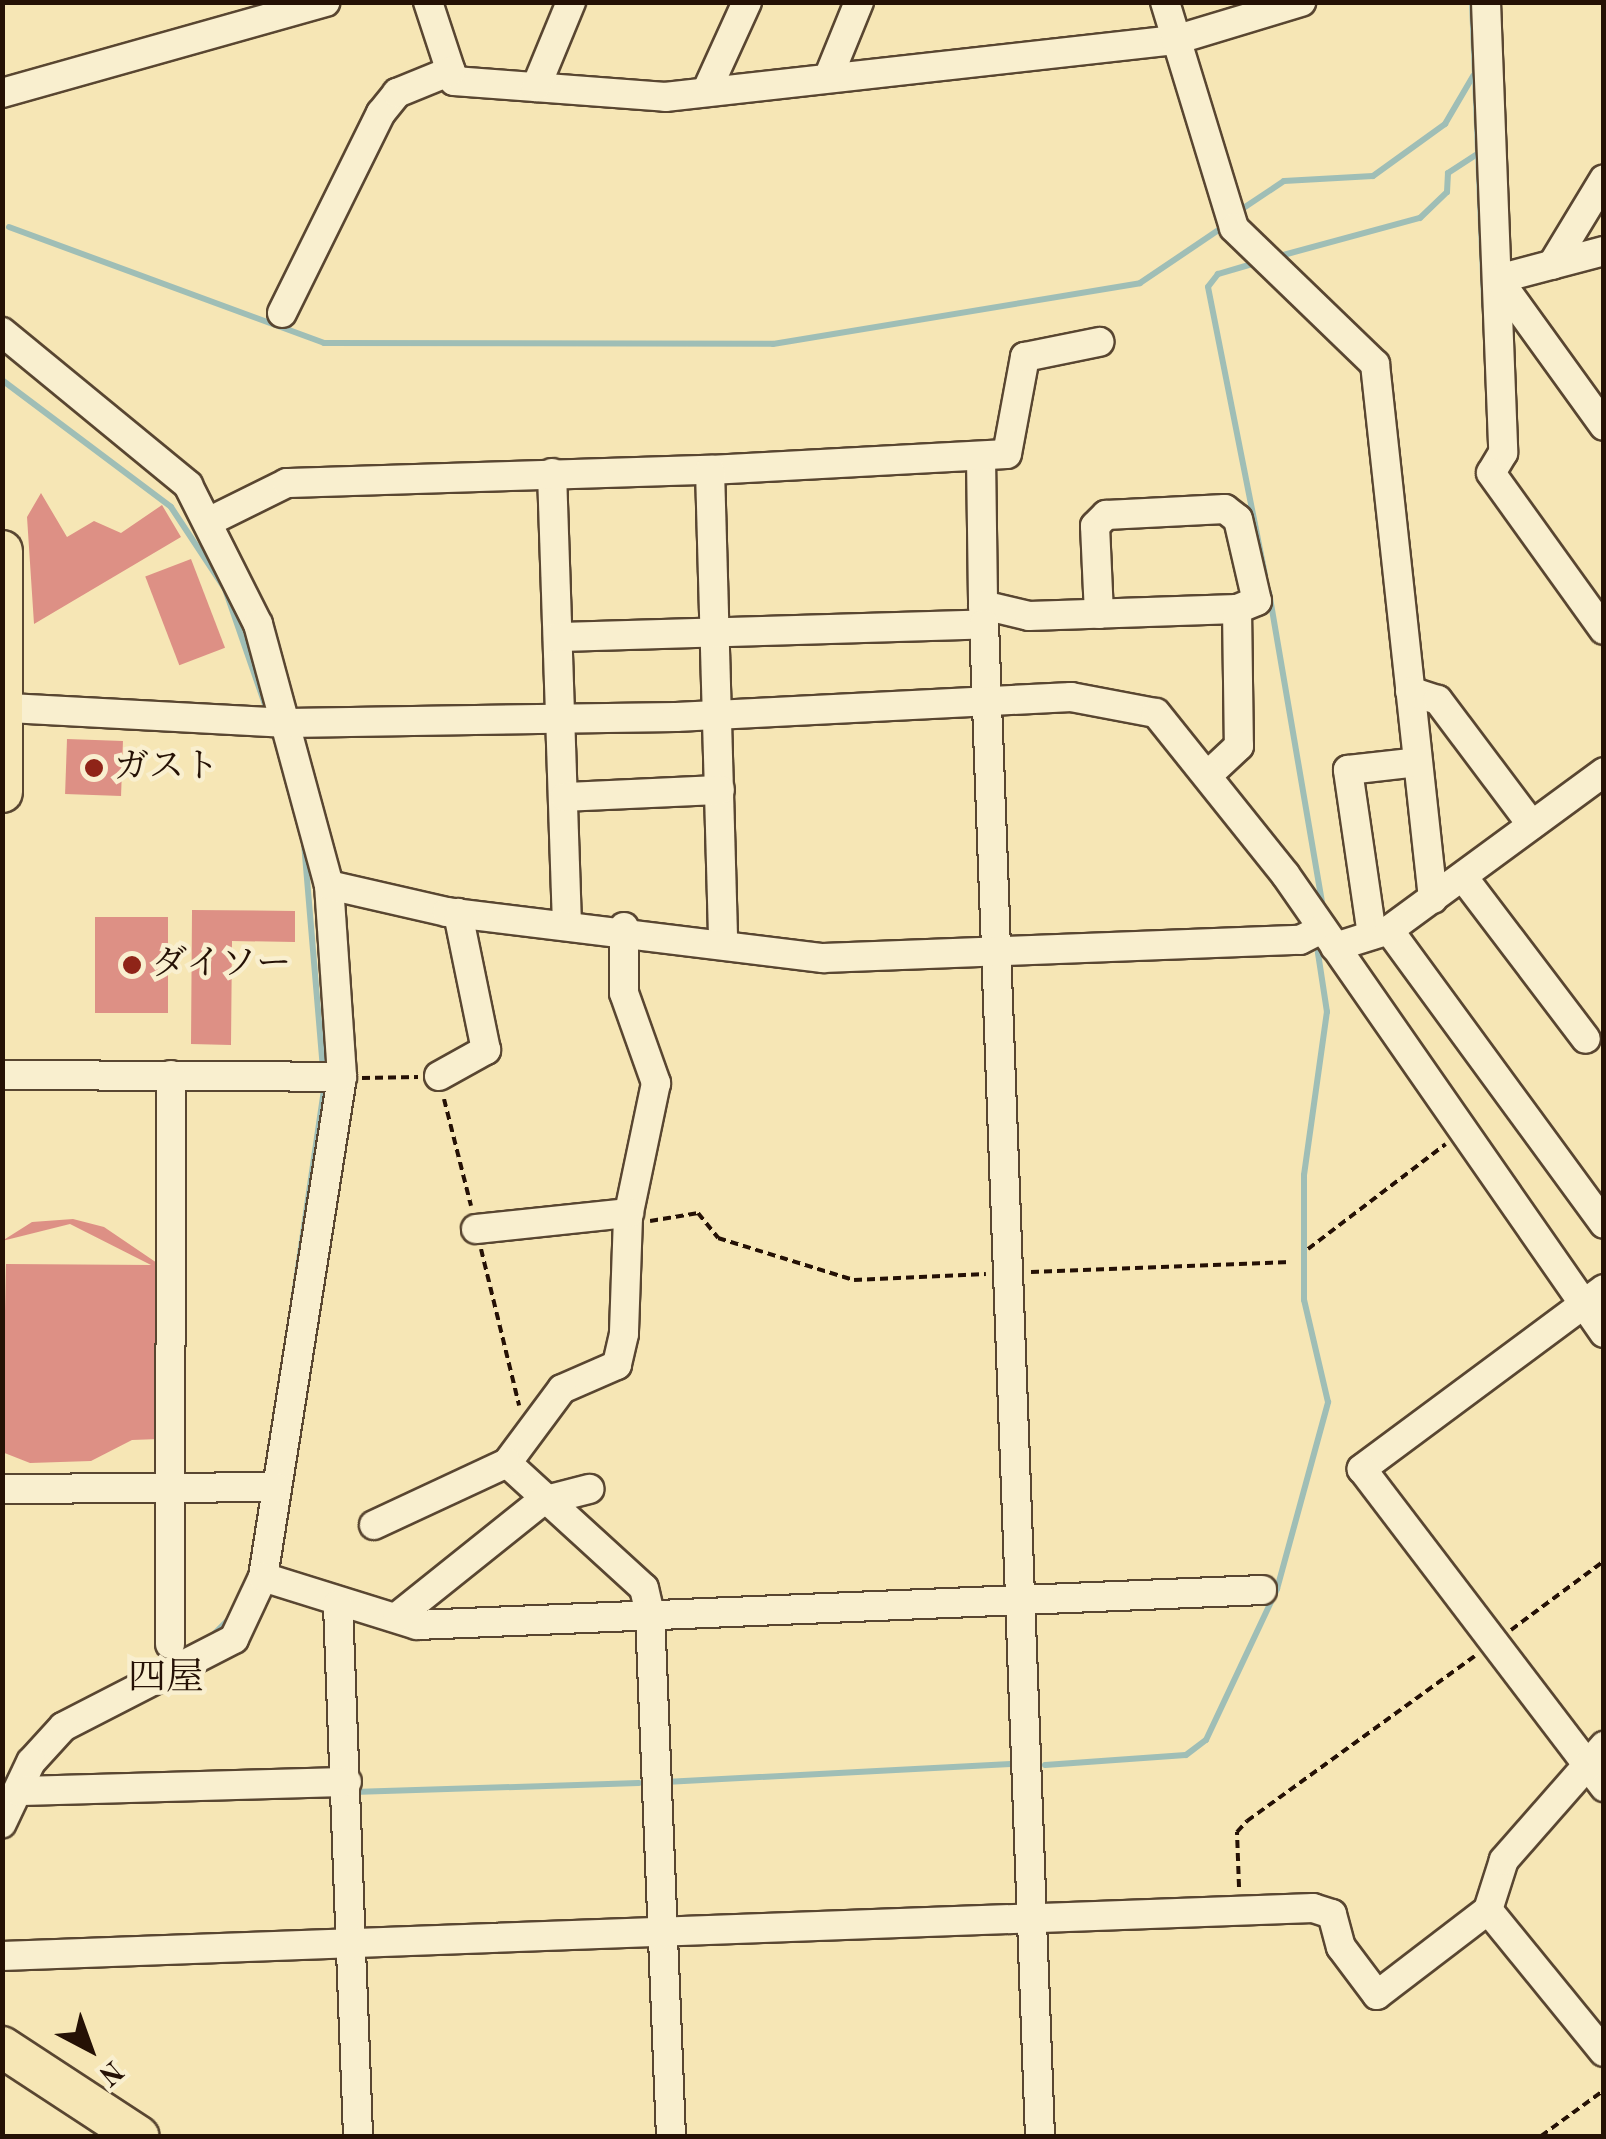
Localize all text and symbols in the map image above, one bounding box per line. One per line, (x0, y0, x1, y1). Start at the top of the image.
place label: ガスト (114, 747, 219, 789)
marker: ガスト (83, 757, 105, 779)
place label: ダイソー (152, 944, 292, 986)
marker: ダイソー (121, 954, 143, 976)
district label: 四屋 (128, 1657, 204, 1703)
north arrow (40, 1999, 140, 2099)
text: N (92, 2054, 127, 2089)

